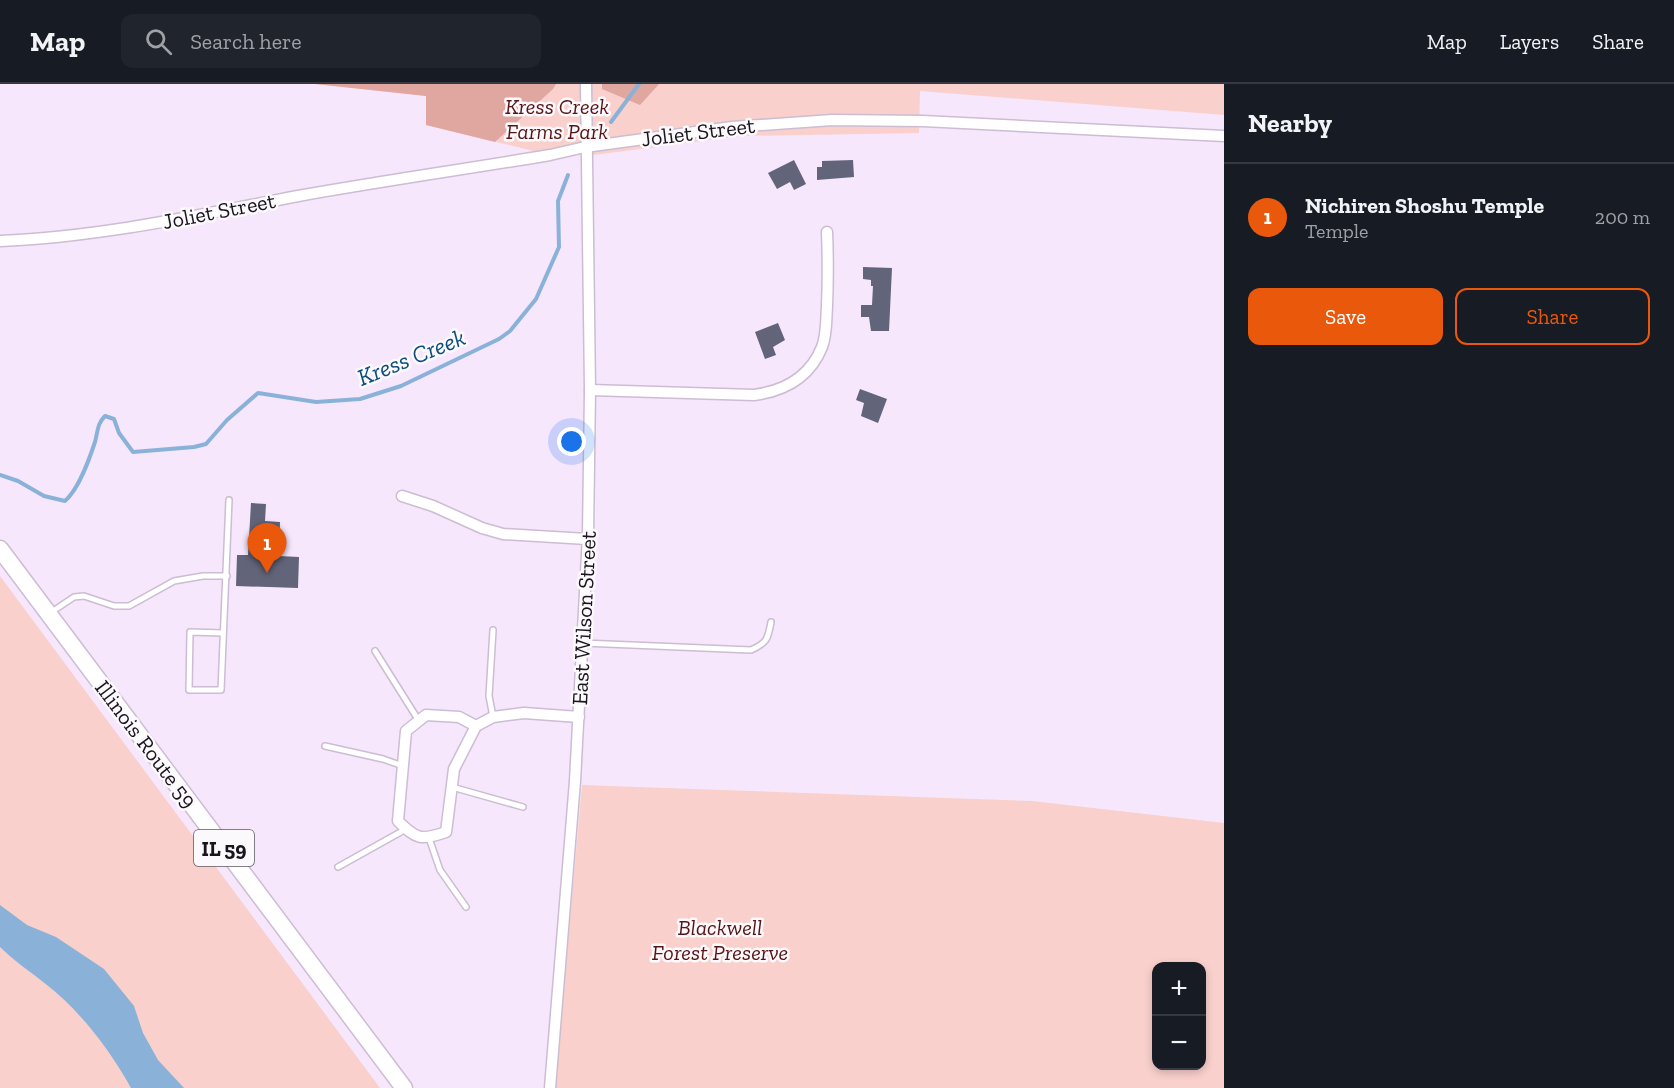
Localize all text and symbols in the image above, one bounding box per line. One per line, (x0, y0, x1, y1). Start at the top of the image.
search box (121, 14, 541, 68)
text: Map (30, 25, 85, 58)
icon: search (142, 25, 175, 58)
text: Search here (190, 28, 302, 55)
text: Map (1427, 29, 1467, 54)
text: Layers (1500, 29, 1559, 54)
text: Share (1592, 29, 1644, 54)
park label: Kress Creek Farms Park (505, 93, 609, 145)
text: Nearby (1248, 107, 1332, 139)
street label: Joliet Street (640, 112, 757, 152)
street label: Joliet Street (160, 187, 278, 235)
text: Nichiren Shoshu Temple (1305, 192, 1544, 219)
text: 1 (1263, 205, 1272, 229)
text: 200 m (1595, 205, 1650, 229)
text: Temple (1305, 219, 1369, 243)
button: Save (1248, 288, 1443, 345)
button: Share (1455, 288, 1650, 345)
water label: Kress Creek (353, 322, 469, 392)
your location (557, 427, 586, 456)
pin: 1 (248, 524, 286, 573)
street label: East Wilson Street (566, 529, 602, 706)
street label: Illinois Route 59 (89, 675, 203, 813)
road number: IL 59 (194, 830, 254, 866)
park label: Blackwell Forest Preserve (652, 914, 788, 966)
map controls (1152, 962, 1206, 1070)
button: + (1152, 962, 1206, 1016)
button: − (1152, 1016, 1206, 1070)

